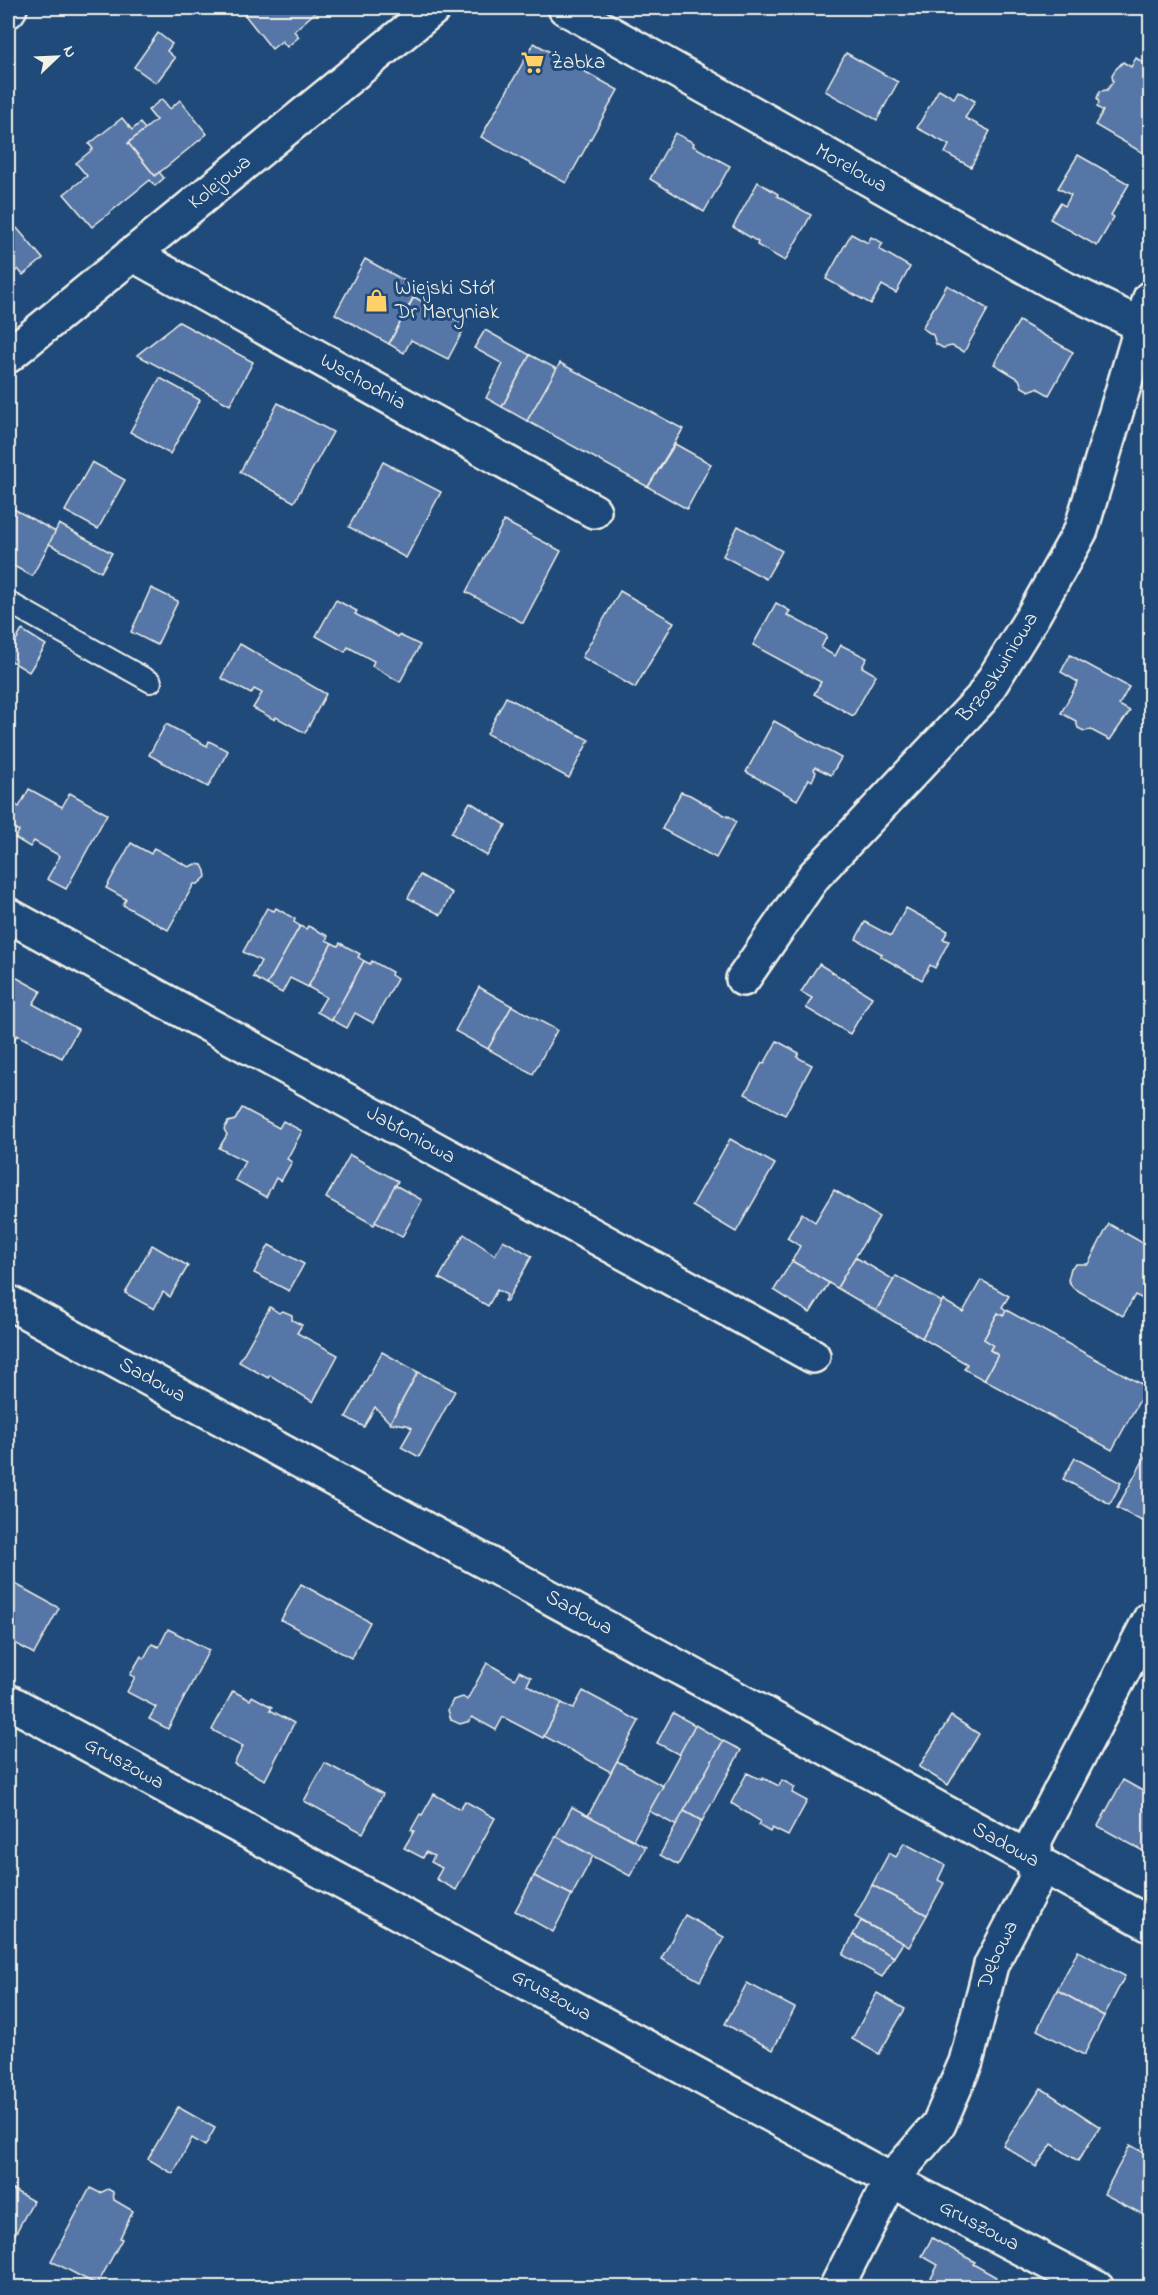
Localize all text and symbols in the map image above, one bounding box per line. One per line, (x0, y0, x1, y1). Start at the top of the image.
north arrow (27, 27, 87, 87)
text: N (56, 42, 82, 62)
place label: Żabka (551, 48, 605, 78)
supermarket icon: Żabka (520, 50, 546, 76)
street label: Morelowa (809, 136, 893, 201)
street label: Kolejowa (182, 148, 258, 218)
place label: Wiejski Stół Dr Maryniak (394, 274, 500, 330)
shop icon: Wiejski Stół Dr Maryniak (364, 288, 390, 314)
street label: Wschodnia (314, 346, 411, 418)
street label: Brzoskwiniowa (950, 607, 1046, 731)
street label: Jabłoniowa (360, 1099, 461, 1172)
street label: Sadowa (113, 1350, 191, 1411)
street label: Sadowa (540, 1582, 618, 1643)
street label: Gruszowa (79, 1730, 170, 1798)
street label: Sadowa (967, 1815, 1045, 1876)
street label: Dębowa (970, 1915, 1027, 1993)
street label: Gruszowa (506, 1962, 597, 2030)
street label: Gruszowa (933, 2193, 1025, 2260)

